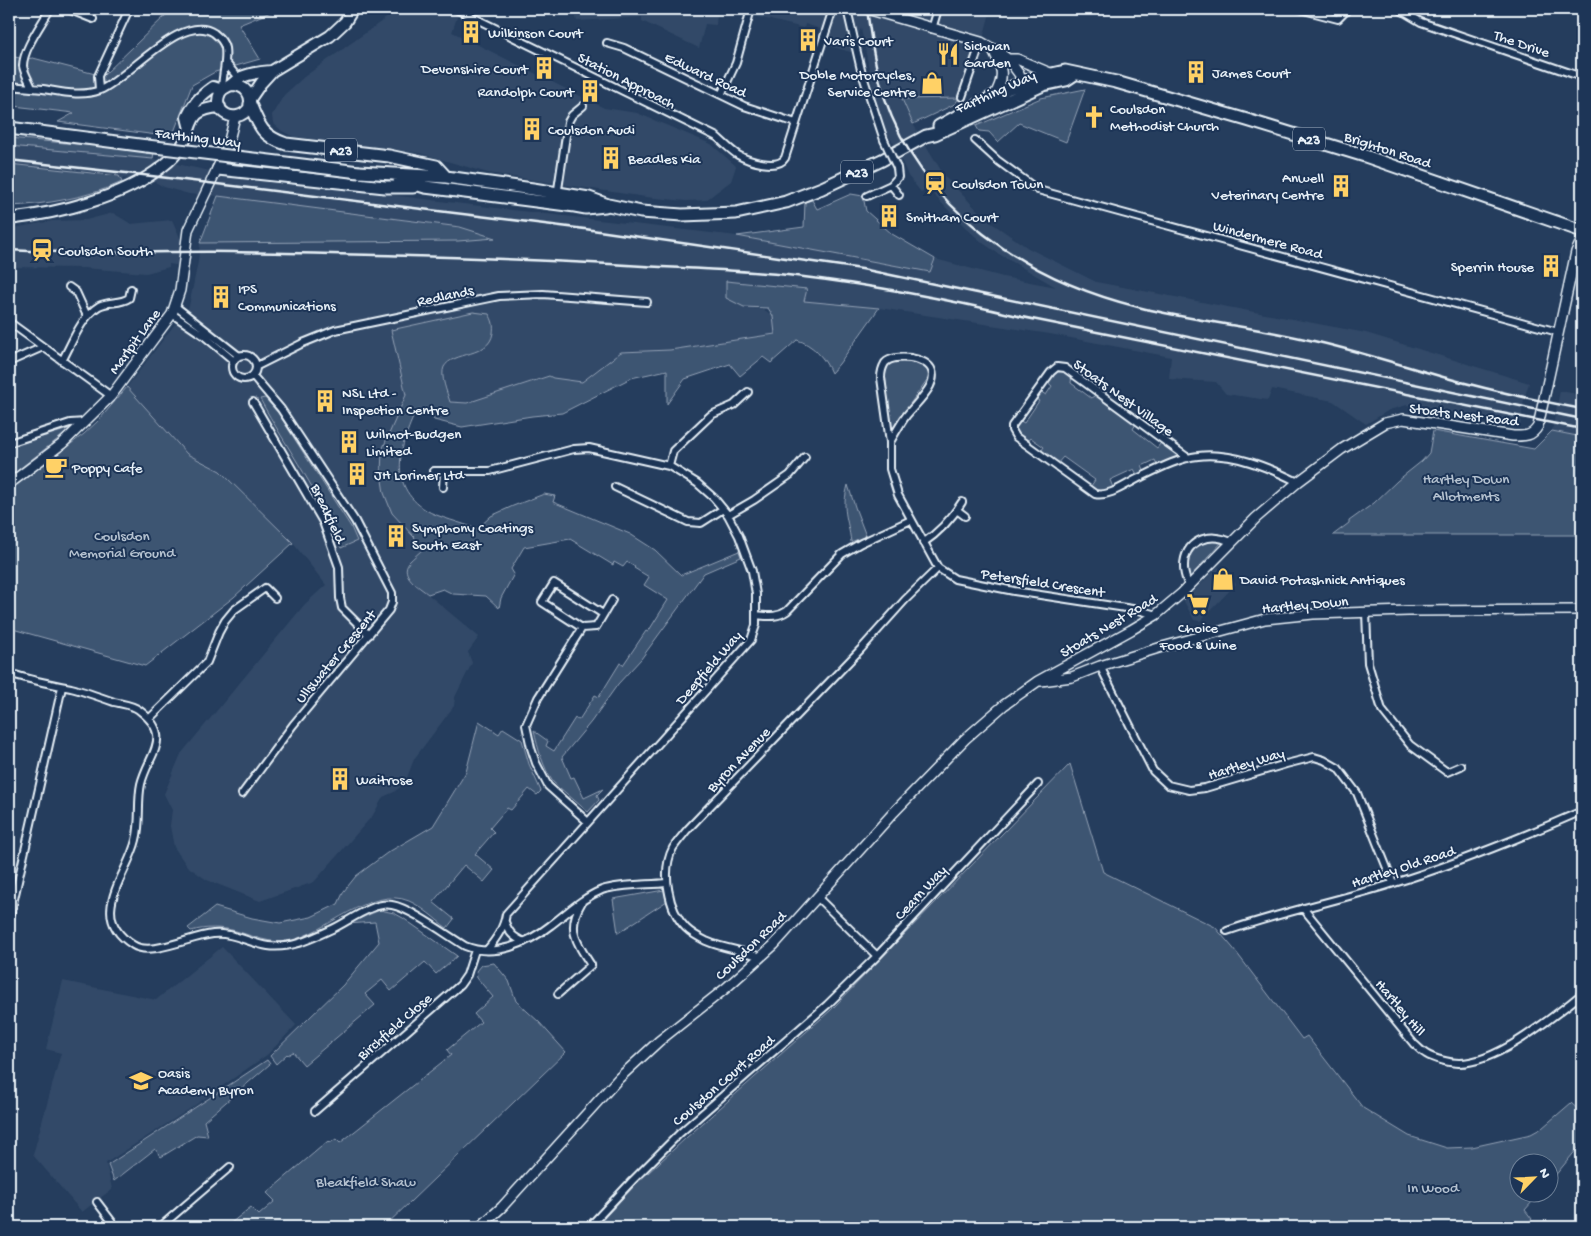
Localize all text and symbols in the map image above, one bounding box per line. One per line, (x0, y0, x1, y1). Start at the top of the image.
building icon: Wilkinson Court (458, 19, 484, 45)
place label: Wilkinson Court (488, 25, 585, 43)
building icon: Varis Court (795, 27, 821, 53)
street label: The Drive (1490, 27, 1552, 63)
place label: Varis Court (823, 33, 895, 51)
place label: Sichuan Garden (964, 38, 1011, 73)
restaurant icon: Sichuan Garden (935, 41, 961, 67)
street label: Station Approach (574, 49, 678, 114)
street label: Edward Road (661, 49, 750, 103)
building icon: Devonshire Court (531, 55, 557, 81)
building icon: James Court (1183, 59, 1209, 85)
place label: Devonshire Court (420, 61, 530, 79)
place label: James Court (1212, 65, 1292, 83)
place label: Doble Motorcycles, Service Centre (799, 67, 916, 102)
street label: Farthing Way (952, 67, 1040, 119)
shop icon: Doble Motorcycles, Service Centre (919, 70, 945, 96)
building icon: Randolph Court (577, 78, 603, 104)
place label: Randolph Court (477, 84, 576, 102)
place label: Coulsdon Methodist Church (1110, 101, 1219, 136)
church icon: Coulsdon Methodist Church (1081, 104, 1107, 130)
building icon: Coulsdon Audi (519, 116, 545, 142)
place label: Coulsdon Audi (548, 122, 635, 140)
street label: Farthing Way (153, 125, 242, 153)
road number: A23 (1293, 128, 1325, 150)
street label: Brighton Road (1341, 128, 1434, 174)
road number: A23 (325, 138, 357, 162)
building icon: Beadles Kia (598, 145, 624, 171)
place label: Beadles Kia (627, 151, 701, 169)
road number: A23 (841, 160, 873, 183)
station icon: Coulsdon Town (922, 170, 948, 196)
place label: Anwell Veterinary Centre (1211, 170, 1324, 205)
building icon: Anwell Veterinary Centre (1328, 173, 1354, 199)
place label: Coulsdon Town (952, 176, 1043, 194)
building icon: Smitham Court (876, 203, 902, 229)
place label: Smitham Court (906, 209, 1000, 227)
street label: Windermere Road (1211, 218, 1325, 265)
station icon: Coulsdon South (29, 237, 55, 263)
place label: Coulsdon South (58, 243, 153, 261)
building icon: Sperrin House (1538, 253, 1564, 279)
place label: Sperrin House (1451, 259, 1534, 277)
place label: IPS Communications (238, 281, 336, 316)
street label: Redlands (415, 282, 476, 312)
building icon: IPS Communications (208, 284, 234, 310)
street label: Marlpit Lane (106, 306, 165, 378)
street label: Stoats Nest Village (1069, 356, 1177, 441)
place label: NSL Ltd - Inspection Centre (342, 385, 449, 420)
building icon: NSL Ltd - Inspection Centre (312, 388, 338, 414)
street label: Stoats Nest Road (1408, 400, 1521, 432)
place label: Wilmot-Budgen Limited (366, 426, 461, 461)
building icon: Wilmot-Budgen Limited (336, 429, 362, 455)
cafe icon: Poppy Cafe (43, 454, 69, 480)
place label: Poppy Cafe (71, 460, 143, 478)
building icon: JH Lorimer Ltd (344, 461, 370, 487)
place label: JH Lorimer Ltd (374, 467, 465, 485)
park label: Hartley Down Allotments (1423, 471, 1509, 506)
street label: Breakfield (305, 480, 349, 547)
place label: Symphony Coatings South East (412, 520, 534, 555)
building icon: Symphony Coatings South East (383, 523, 409, 549)
park label: Coulsdon Memorial Ground (69, 528, 176, 563)
street label: Petersfield Crescent (979, 565, 1108, 603)
shop icon: David Potashnick Antiques (1210, 566, 1236, 592)
place label: David Potashnick Antiques (1239, 572, 1405, 590)
street label: Stoats Nest Road (1057, 590, 1162, 663)
supermarket icon: Choice Food & Wine (1185, 591, 1211, 617)
street label: Hartley Down (1261, 593, 1349, 619)
street label: Ullswater Crescent (292, 606, 382, 708)
place label: Choice Food & Wine (1159, 620, 1237, 655)
street label: Deepfield Way (672, 627, 747, 710)
street label: Byron Avenue (703, 724, 775, 798)
street label: Hartley Way (1206, 745, 1287, 785)
building icon: Waitrose (327, 766, 353, 792)
place label: Waitrose (356, 772, 413, 790)
street label: Hartley Old Road (1350, 842, 1459, 893)
street label: Cearn Way (891, 862, 952, 925)
street label: Coulsdon Road (712, 907, 792, 985)
street label: Hartley Hill (1370, 976, 1428, 1040)
street label: Birchfield Close (354, 990, 437, 1066)
street label: Coulsdon Court Road (669, 1031, 780, 1131)
place label: Oasis Academy Byron (158, 1065, 254, 1100)
school or university icon: Oasis Academy Byron (128, 1068, 154, 1094)
north arrow (1508, 1154, 1558, 1204)
text: N (1534, 1166, 1553, 1181)
park label: Bleakfield Shaw (315, 1174, 416, 1192)
park label: In Wood (1407, 1180, 1460, 1198)

